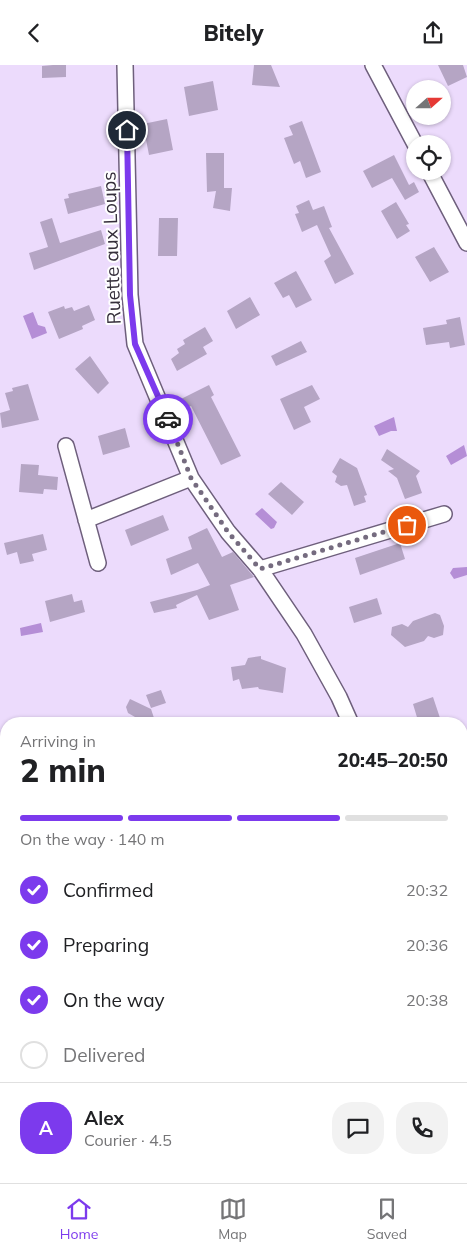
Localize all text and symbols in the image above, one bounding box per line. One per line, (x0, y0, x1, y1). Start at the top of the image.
icon: back (20, 19, 48, 47)
text: Bitely (203, 19, 264, 47)
icon: share (419, 19, 447, 47)
north arrow (406, 80, 451, 125)
map controls (406, 80, 451, 180)
pin (106, 109, 148, 151)
icon: home (113, 116, 141, 144)
button: locate (406, 135, 451, 180)
street label: Ruette aux Loups (96, 171, 126, 325)
courier (143, 394, 193, 444)
icon: car (154, 405, 182, 433)
pin (386, 504, 428, 546)
icon: bag (393, 511, 421, 539)
text: Arriving in (20, 731, 96, 751)
text: 20:45–20:50 (337, 748, 448, 772)
text: 2 min (20, 750, 106, 790)
text: On the way · 140 m (20, 829, 165, 849)
icon: check (20, 876, 48, 904)
text: Confirmed (63, 878, 154, 902)
text: 20:32 (406, 880, 448, 900)
icon: check (20, 931, 48, 959)
text: Preparing (63, 933, 149, 957)
text: 20:36 (406, 935, 448, 955)
icon: check (20, 986, 48, 1014)
text: On the way (63, 988, 165, 1012)
text: 20:38 (406, 990, 448, 1010)
text: Delivered (63, 1043, 145, 1067)
button: chat (332, 1102, 384, 1154)
button: phone (396, 1102, 448, 1154)
text: Alex (84, 1106, 124, 1130)
text: A (39, 1116, 53, 1140)
text: Courier · 4.5 (84, 1130, 172, 1150)
tab: Home (60, 1195, 98, 1243)
tab: Map (218, 1195, 247, 1243)
tab: Saved (367, 1195, 407, 1243)

